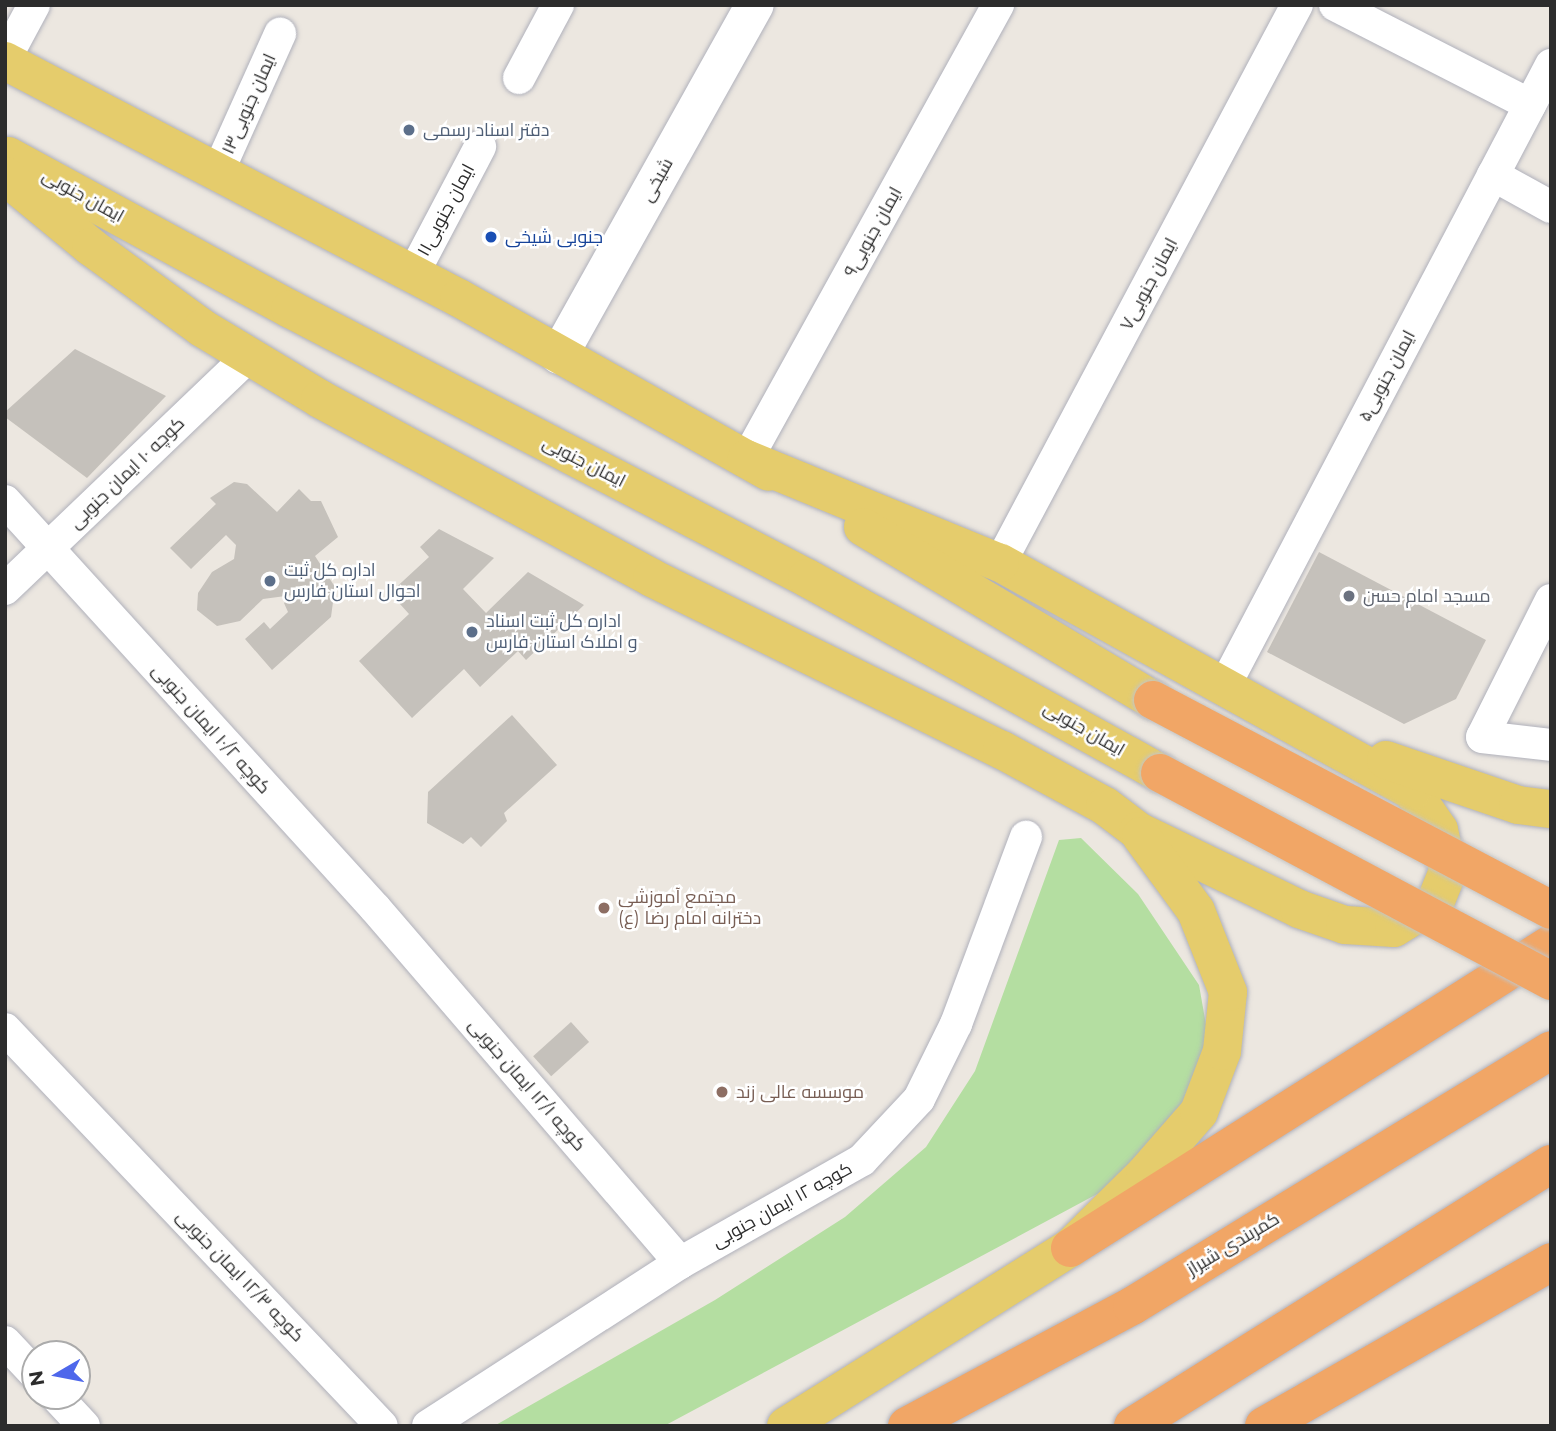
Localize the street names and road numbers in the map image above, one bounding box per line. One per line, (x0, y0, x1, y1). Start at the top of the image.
street label: ایمان جنوبی۱۳ (217, 50, 281, 158)
street label: شیخی (636, 154, 678, 206)
street label: ایمان جنوبی۱۱ (413, 160, 479, 260)
street label: ایمان جنوبی (38, 165, 128, 227)
street label: ایمان جنوبی۹ (839, 183, 907, 281)
street label: ایمان جنوبی۷ (1116, 234, 1182, 334)
street label: ایمان جنوبی۵ (1354, 327, 1420, 425)
street label: کوچه ۱۰ ایمان جنوبی (65, 413, 189, 533)
street label: ایمان جنوبی (539, 432, 629, 492)
street label: کوچه ۱۰/۲ ایمان جنوبی (147, 660, 275, 798)
street label: ایمان جنوبی (1040, 697, 1128, 761)
street label: کوچه ۱۲/۱ ایمان جنوبی (464, 1014, 590, 1156)
street label: کوچه ۱۲ ایمان جنوبی (708, 1158, 856, 1252)
street label: کوچه ۱۲/۳ ایمان جنوبی (171, 1206, 309, 1346)
street label: کمربندی شیراز (1183, 1208, 1283, 1280)

